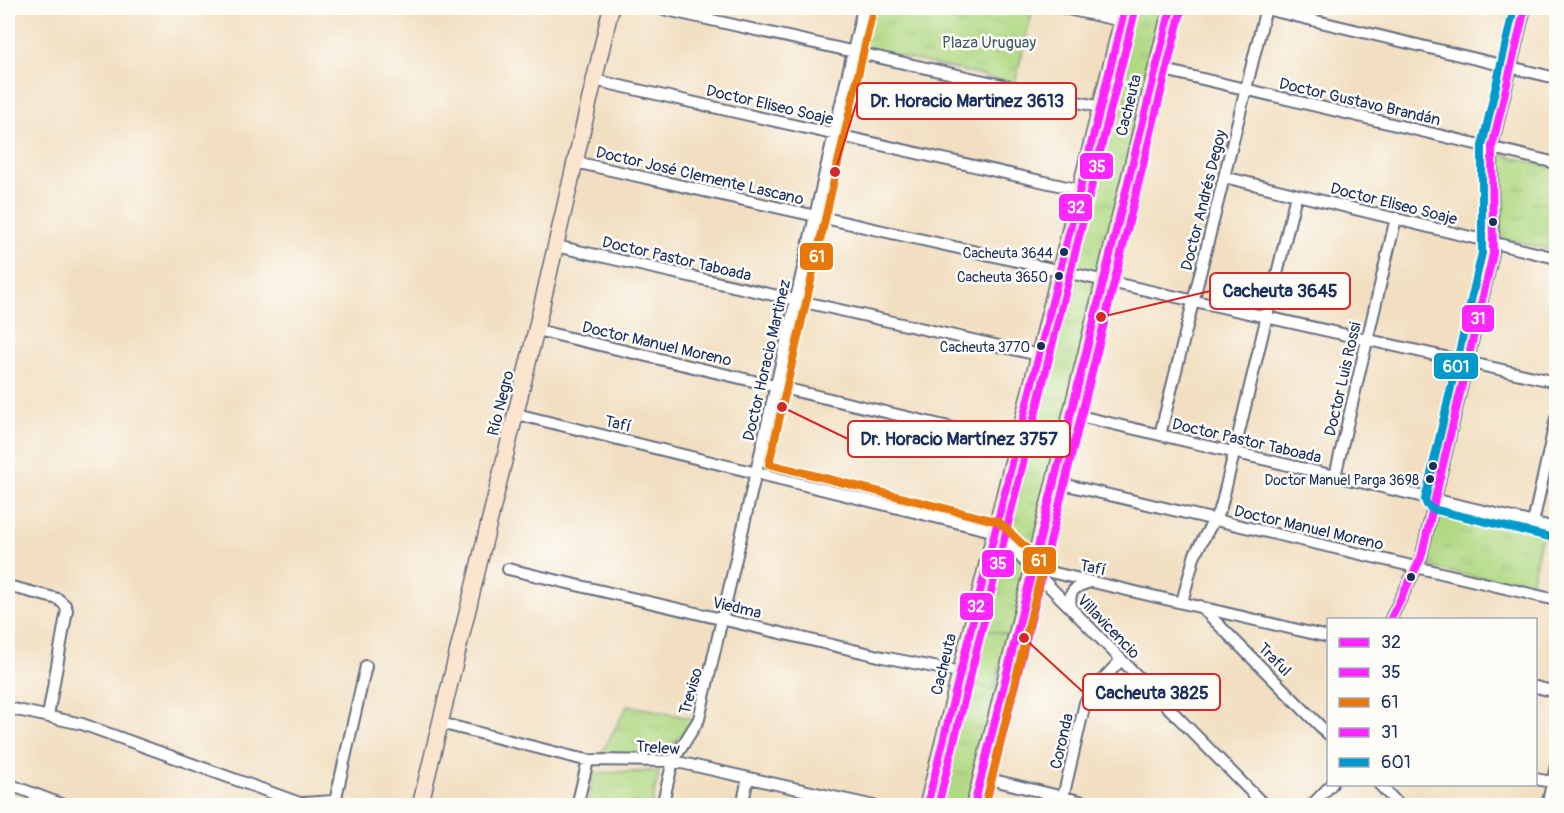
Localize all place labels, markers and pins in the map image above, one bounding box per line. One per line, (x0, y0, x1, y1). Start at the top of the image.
callout: Dr. Horacio Martinez 3613 (857, 83, 1076, 119)
unlabelled marker (1487, 216, 1499, 228)
place label: Cacheuta 3644 (963, 245, 1053, 262)
marker: Cacheuta 3644 (1058, 246, 1070, 258)
place label: Cacheuta 3650 (957, 269, 1048, 286)
marker: Cacheuta 3650 (1053, 270, 1065, 282)
callout: Cacheuta 3645 (1210, 273, 1350, 309)
place label: Cacheuta 3770 (940, 339, 1030, 356)
marker: Cacheuta 3770 (1035, 340, 1047, 352)
callout: Dr. Horacio Martínez 3757 (848, 421, 1070, 457)
unlabelled marker (1427, 460, 1439, 472)
place label: Doctor Manuel Parga 3698 (1264, 472, 1419, 489)
marker: Doctor Manuel Parga 3698 (1424, 473, 1436, 485)
unlabelled marker (1405, 571, 1417, 583)
callout: Cacheuta 3825 (1083, 674, 1220, 710)

